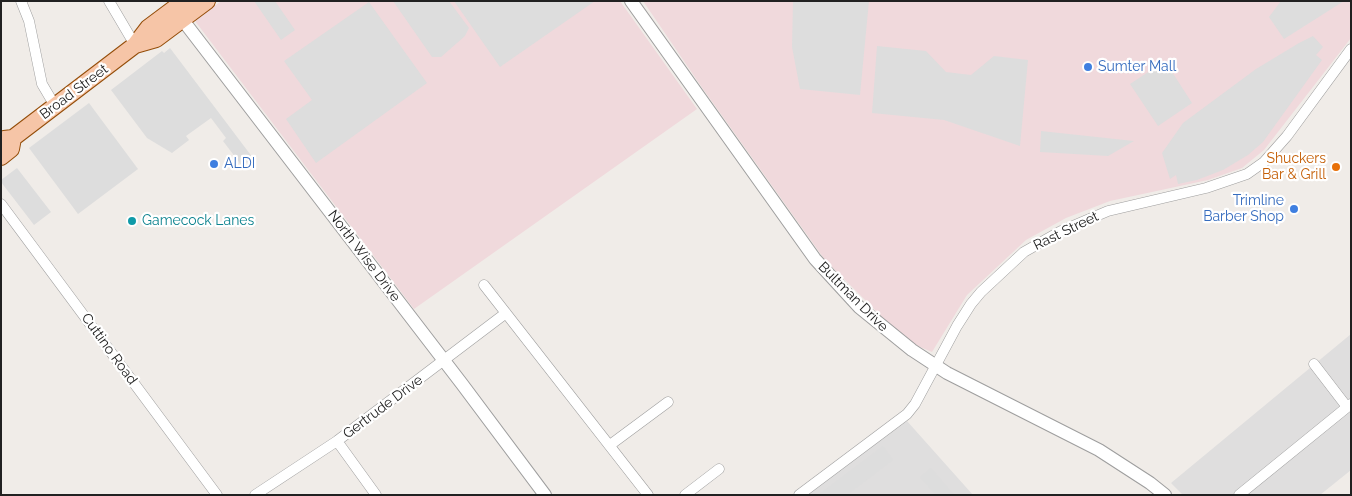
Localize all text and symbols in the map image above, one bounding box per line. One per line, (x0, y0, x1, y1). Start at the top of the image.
place label: Sumter Mall (1098, 59, 1176, 75)
street label: Broad Street (37, 61, 111, 123)
marker: Sumter Mall (1082, 61, 1094, 73)
place label: Shuckers Bar & Grill (1262, 151, 1326, 184)
place label: ALDI (224, 156, 255, 172)
marker: ALDI (208, 158, 220, 170)
marker: Shuckers Bar & Grill (1330, 161, 1342, 173)
place label: Trimline Barber Shop (1203, 193, 1284, 226)
marker: Trimline Barber Shop (1288, 203, 1300, 215)
street label: North Wise Drive (324, 207, 404, 305)
street label: Rast Street (1031, 208, 1101, 254)
place label: Gamecock Lanes (142, 213, 254, 229)
marker: Gamecock Lanes (126, 215, 138, 227)
street label: Bultman Drive (815, 259, 891, 335)
street label: Cuttino Road (78, 310, 140, 388)
street label: Gertrude Drive (340, 372, 426, 442)

